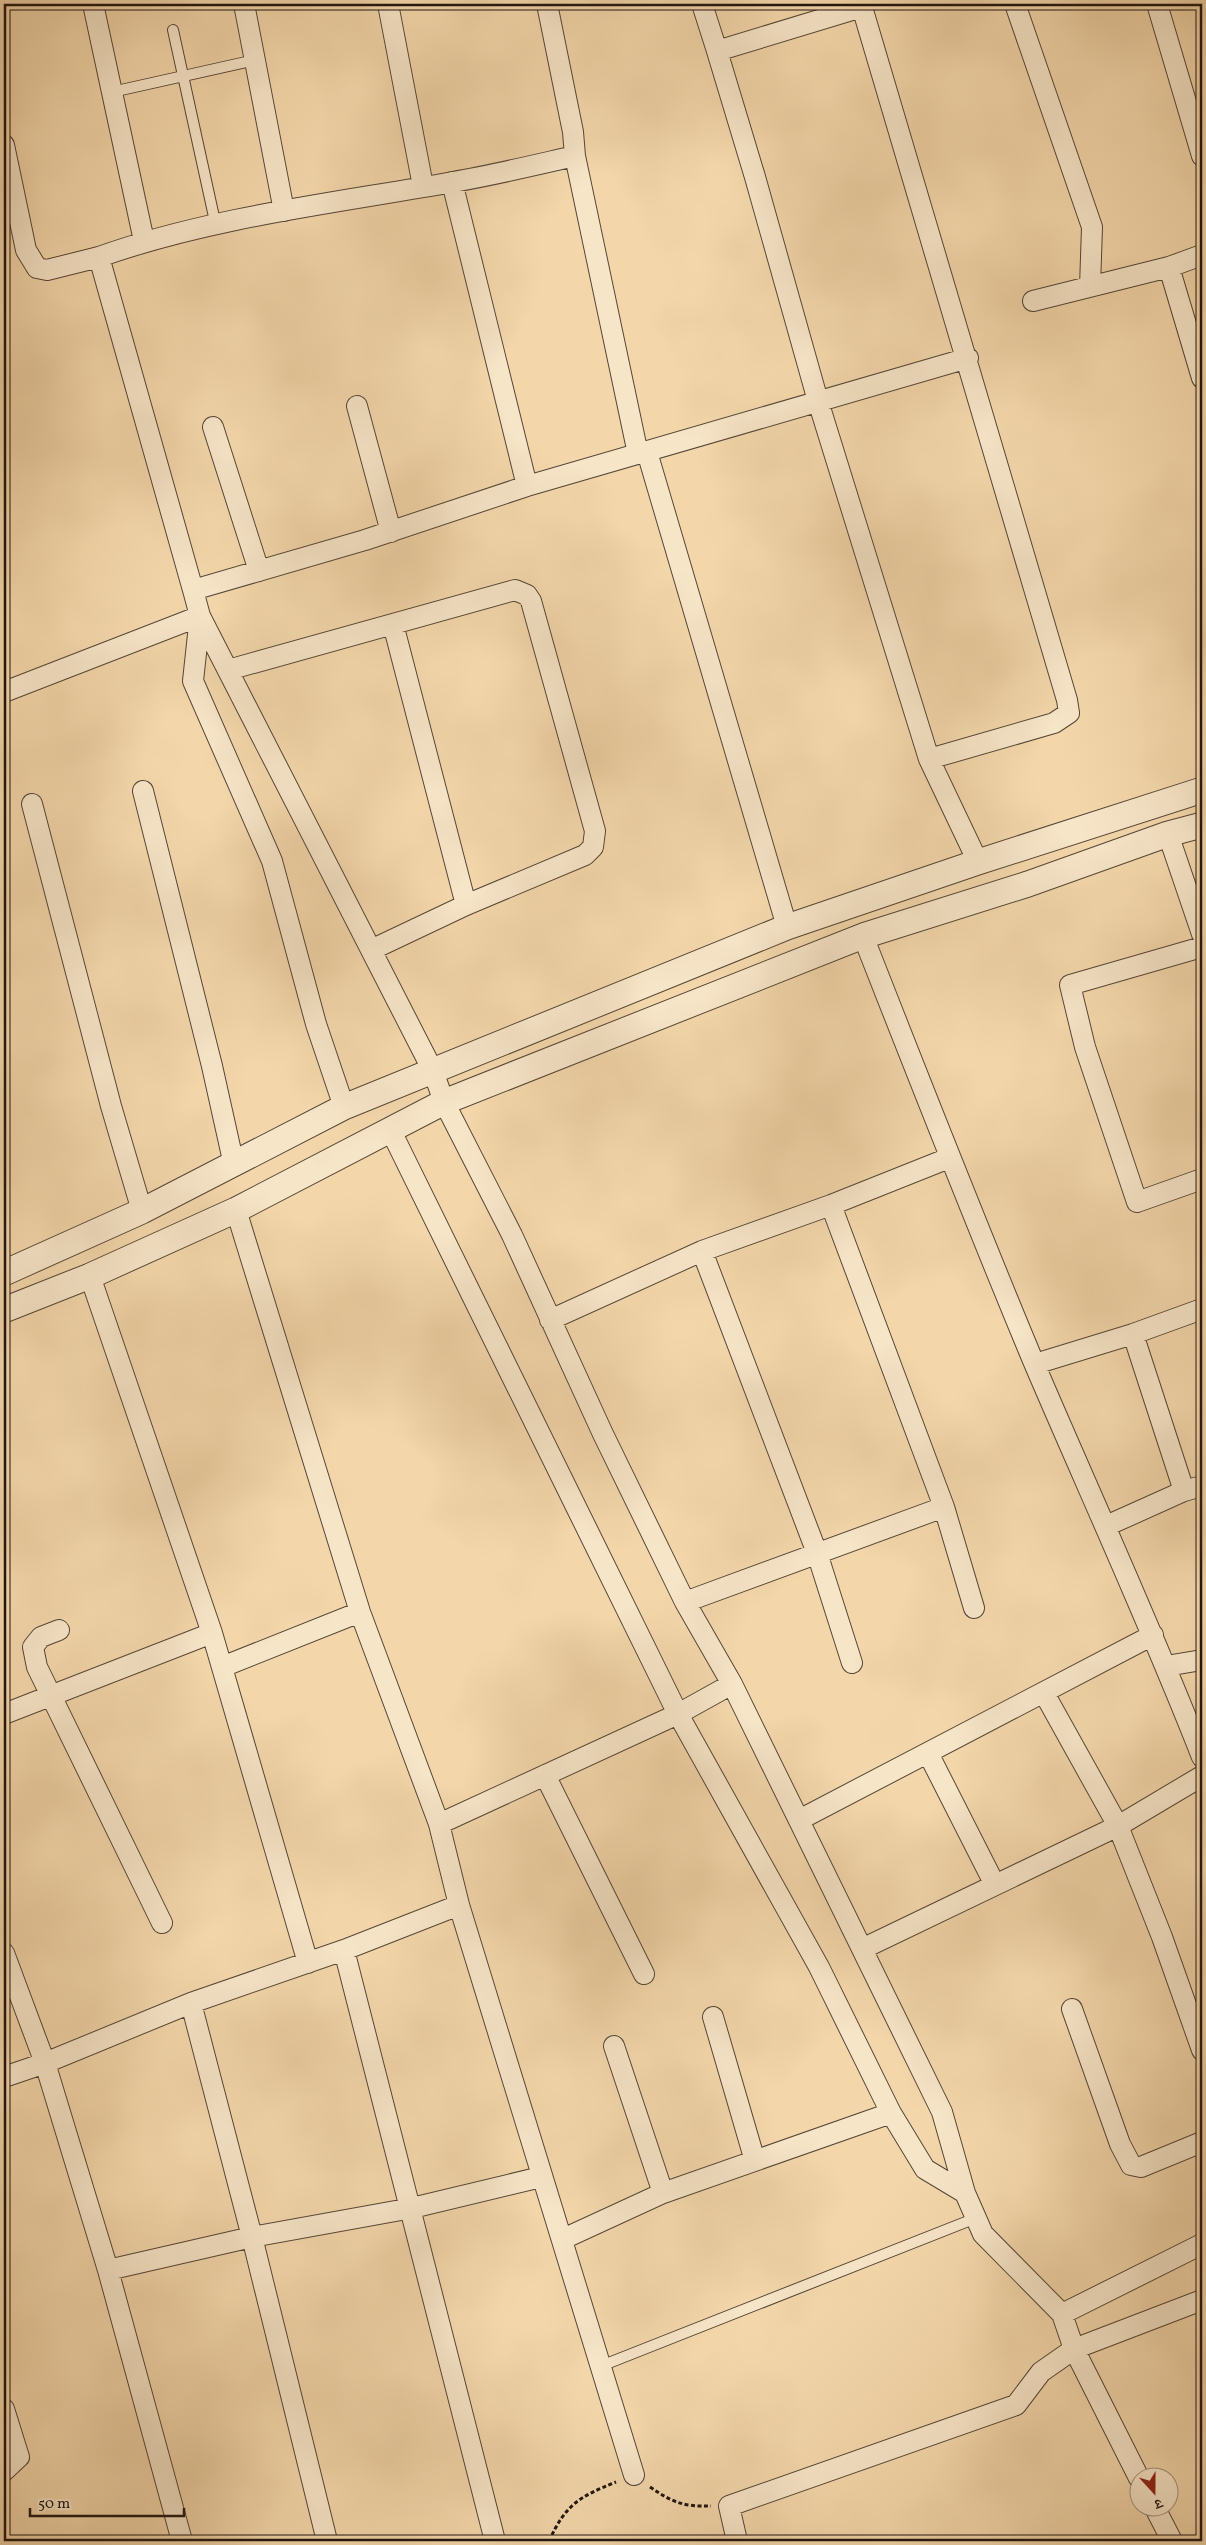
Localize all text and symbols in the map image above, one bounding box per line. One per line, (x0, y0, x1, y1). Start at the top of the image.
north arrow (1128, 2468, 1178, 2518)
scale bar (30, 2485, 184, 2517)
text: उ (1151, 2492, 1166, 2513)
text: 50 m (38, 2494, 70, 2515)

